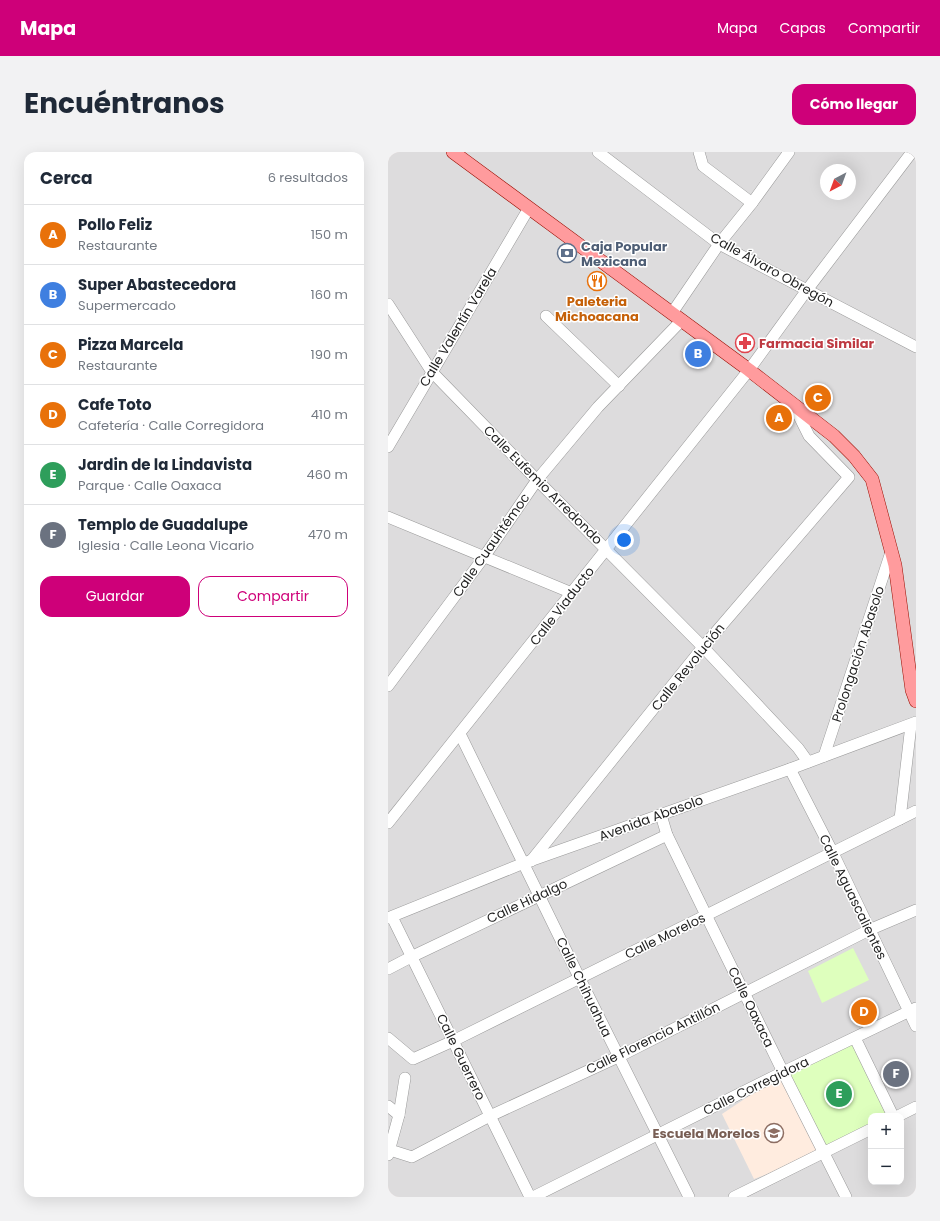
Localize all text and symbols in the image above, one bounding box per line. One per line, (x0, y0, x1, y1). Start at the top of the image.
text: Mapa (20, 15, 76, 42)
text: Mapa (717, 18, 757, 38)
text: Capas (779, 18, 826, 38)
text: Compartir (848, 18, 920, 38)
text: Encuéntranos (24, 84, 225, 123)
button: Cómo llegar (792, 84, 916, 125)
north arrow (820, 164, 856, 200)
text: Cerca (40, 166, 93, 190)
text: 6 resultados (268, 168, 348, 187)
text: Pollo Feliz (78, 214, 152, 235)
text: A (48, 225, 58, 244)
text: 150 m (311, 225, 348, 244)
street label: Calle Álvaro Obregón (707, 228, 837, 312)
text: Restaurante (78, 236, 157, 255)
place label: Caja Popular Mexicana (581, 237, 668, 271)
bank icon: Caja Popular Mexicana (556, 242, 578, 264)
street label: Calle Valentín Varela (415, 264, 501, 390)
restaurant icon: Paleteria Michoacana (586, 270, 608, 292)
text: Super Abastecedora (78, 274, 236, 295)
text: B (49, 285, 57, 304)
text: 160 m (311, 285, 348, 304)
place label: Paleteria Michoacana (555, 292, 639, 326)
text: Supermercado (78, 296, 176, 315)
pharmacy icon: Farmacia Similar (734, 332, 756, 354)
text: Pizza Marcela (78, 334, 183, 355)
place label: Farmacia Similar (759, 334, 874, 353)
pin: B (685, 339, 711, 369)
text: C (48, 345, 58, 364)
text: 190 m (311, 345, 348, 364)
text: Restaurante (78, 356, 157, 375)
pin: C (805, 383, 831, 413)
text: Cafe Toto (78, 394, 152, 415)
pin: A (766, 403, 792, 433)
text: D (48, 405, 58, 424)
text: 410 m (311, 405, 348, 424)
text: Cafetería · Calle Corregidora (78, 416, 264, 435)
street label: Calle Eufemio Arredondo (479, 421, 607, 549)
text: Jardin de la Lindavista (78, 454, 252, 475)
text: E (49, 465, 57, 484)
text: 460 m (307, 465, 348, 484)
text: Parque · Calle Oaxaca (78, 476, 221, 495)
street label: Calle Cuauhtémoc (448, 489, 534, 601)
text: Templo de Guadalupe (78, 514, 248, 535)
text: F (49, 525, 57, 544)
text: 470 m (308, 525, 348, 544)
your location (614, 530, 634, 550)
text: Iglesia · Calle Leona Vicario (78, 536, 254, 555)
street label: Calle Viaducto (525, 562, 599, 650)
button: Guardar (40, 576, 190, 617)
button: Compartir (198, 576, 348, 617)
street label: Prolongación Abasolo (827, 583, 889, 725)
street label: Calle Revolución (647, 619, 729, 715)
street label: Avenida Abasolo (596, 790, 706, 846)
street label: Calle Aguascalientes (814, 831, 892, 963)
street label: Calle Hidalgo (484, 874, 570, 928)
street label: Calle Morelos (622, 908, 709, 964)
street label: Calle Chihuahua (552, 934, 616, 1040)
street label: Calle Oaxaca (723, 964, 779, 1050)
street label: Calle Florencio Antillón (583, 997, 723, 1079)
pin: D (851, 997, 877, 1027)
street label: Calle Guerrero (432, 1011, 490, 1103)
street label: Calle Corregidora (700, 1052, 812, 1120)
pin: F (883, 1059, 909, 1089)
pin: E (826, 1079, 852, 1109)
map controls (868, 1113, 904, 1185)
button: + (868, 1113, 904, 1149)
school or university icon: Escuela Morelos (763, 1122, 785, 1144)
place label: Escuela Morelos (653, 1124, 760, 1143)
button: − (868, 1149, 904, 1185)

